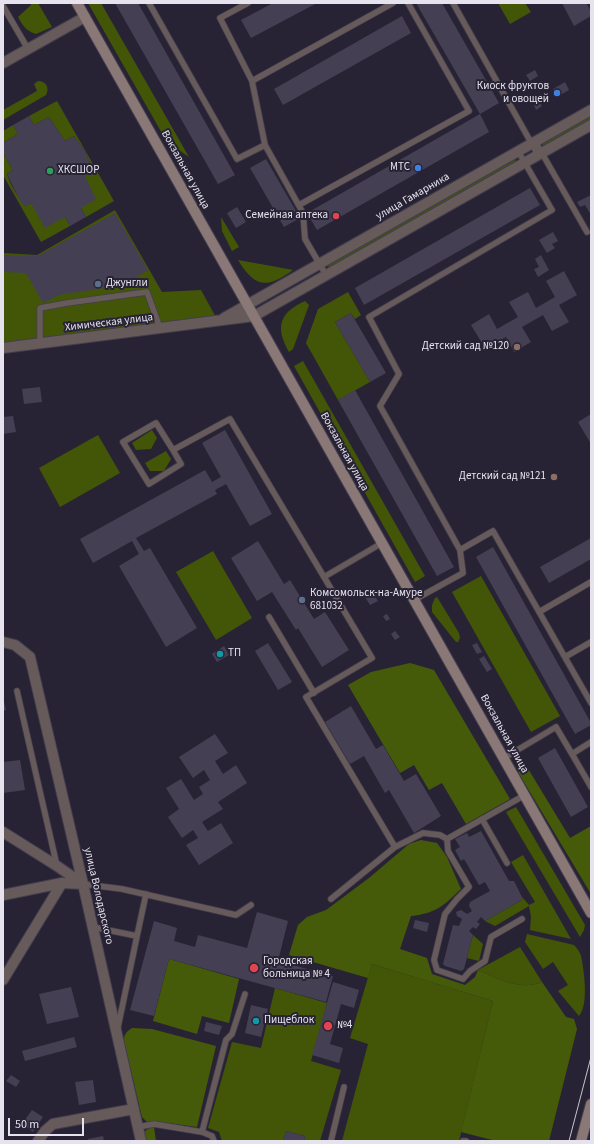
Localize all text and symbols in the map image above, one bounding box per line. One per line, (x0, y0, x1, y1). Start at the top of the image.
place label: Киоск фруктов и овощей (477, 80, 549, 106)
marker: Киоск фруктов и овощей (552, 88, 562, 98)
street label: Вокзальная улица (158, 128, 212, 212)
place label: МТС (390, 161, 410, 175)
marker: МТС (413, 163, 423, 173)
place label: ХКСШОР (58, 164, 99, 178)
marker: ХКСШОР (45, 166, 55, 176)
street label: улица Гамарника (374, 171, 452, 223)
place label: Семейная аптека (245, 209, 328, 223)
marker: Семейная аптека (331, 211, 341, 221)
place label: Джунгли (106, 277, 148, 291)
marker: Джунгли (93, 279, 103, 289)
street label: Химическая улица (64, 311, 154, 335)
place label: Детский сад №120 (422, 340, 509, 354)
marker: Детский сад №120 (512, 342, 522, 352)
street label: Вокзальная улица (317, 410, 371, 494)
place label: Детский сад №121 (459, 470, 546, 484)
marker: Детский сад №121 (549, 472, 559, 482)
place label: Комсомольск-на-Амуре 681032 (310, 587, 423, 613)
marker: Комсомольск-на-Амуре 681032 (297, 595, 307, 605)
place label: ТП (228, 647, 241, 661)
marker: ТП (215, 649, 225, 659)
street label: Вокзальная улица (477, 692, 531, 776)
street label: улица Володарского (80, 846, 116, 946)
place label: Городская больница № 4 (263, 955, 330, 981)
marker: Городская больница № 4 (248, 962, 260, 974)
place label: Пищеблок (264, 1014, 314, 1028)
marker: Пищеблок (251, 1016, 261, 1026)
place label: №4 (337, 1019, 352, 1033)
marker: №4 (322, 1020, 334, 1032)
scale bar (10, 1110, 86, 1136)
text: 50 m (15, 1116, 39, 1133)

